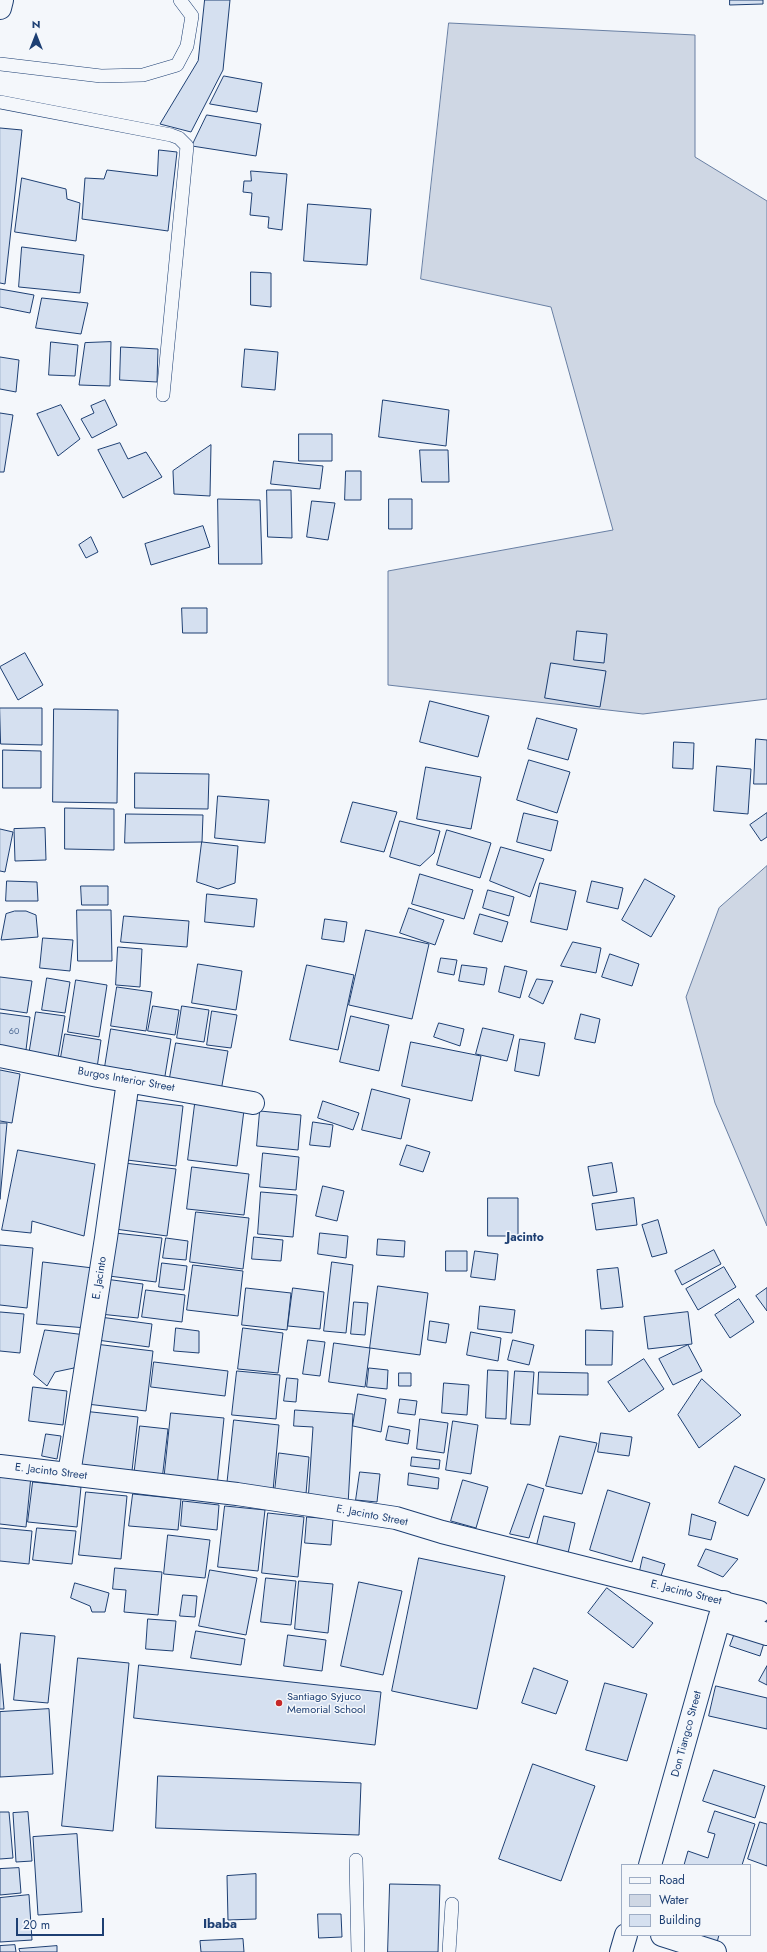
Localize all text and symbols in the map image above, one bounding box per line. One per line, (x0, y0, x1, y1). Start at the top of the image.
north arrow (16, 16, 56, 56)
text: N (32, 16, 40, 32)
house number: 60 (9, 1027, 19, 1037)
street label: Burgos Interior Street (76, 1065, 176, 1095)
district label: Jacinto (506, 1231, 544, 1245)
street label: E. Jacinto (90, 1256, 110, 1300)
street label: E. Jacinto Street (14, 1461, 88, 1483)
street label: E. Jacinto Street (335, 1503, 409, 1529)
street label: E. Jacinto Street (649, 1578, 723, 1608)
street label: Don Tiangco Street (669, 1689, 705, 1779)
place label: Santiago Syjuco Memorial School (287, 1690, 366, 1716)
marker: Santiago Syjuco Memorial School (274, 1698, 284, 1708)
legend (621, 1864, 751, 1936)
text: Road (659, 1871, 685, 1889)
text: Water (659, 1891, 689, 1909)
scale bar (18, 1910, 106, 1936)
text: Building (659, 1911, 701, 1929)
text: 20 m (23, 1916, 50, 1934)
district label: Ibaba (203, 1917, 237, 1933)

